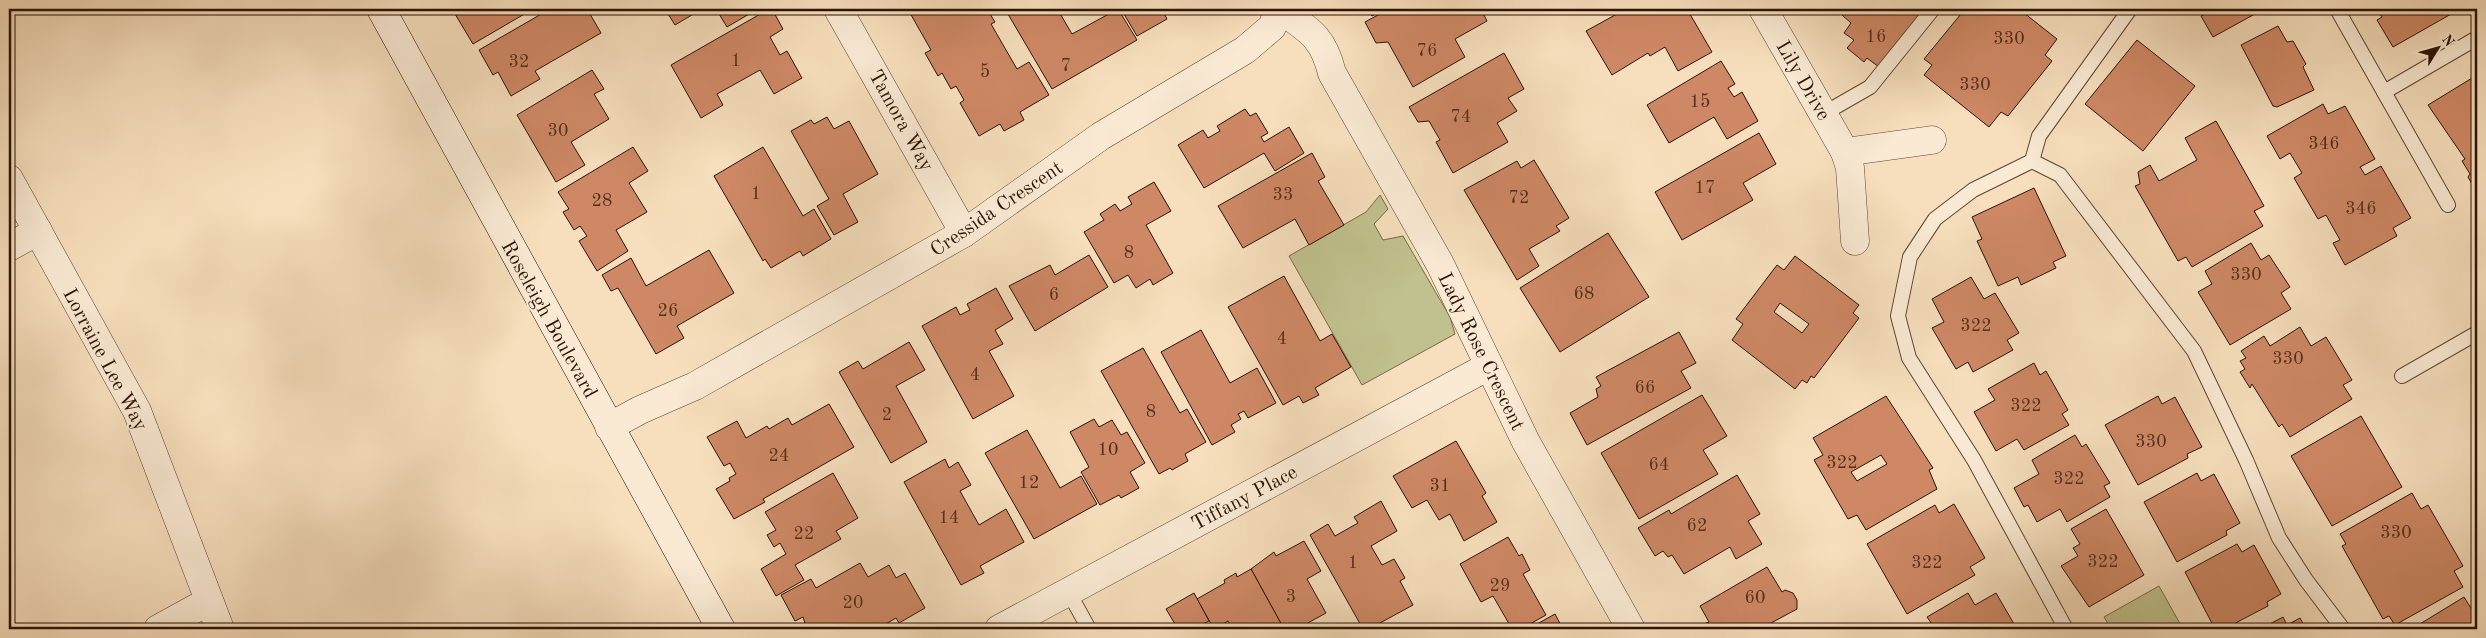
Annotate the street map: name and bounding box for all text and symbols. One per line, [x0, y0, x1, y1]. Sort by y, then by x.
north arrow [2414, 22, 2464, 72]
house number: 16 [1866, 28, 1886, 46]
house number: 330 [1993, 30, 2025, 48]
text: N [2439, 32, 2457, 50]
street label: Lily Drive [1771, 38, 1833, 124]
house number: 76 [1417, 42, 1437, 60]
house number: 1 [731, 52, 741, 70]
house number: 32 [509, 53, 529, 71]
house number: 7 [1061, 57, 1071, 75]
house number: 5 [980, 63, 990, 81]
street label: Tamora Way [864, 67, 936, 175]
house number: 330 [1959, 76, 1991, 94]
house number: 15 [1690, 93, 1710, 111]
house number: 74 [1451, 108, 1471, 126]
house number: 30 [548, 122, 568, 140]
house number: 346 [2308, 135, 2340, 153]
street label: Cressida Crescent [927, 158, 1067, 261]
house number: 17 [1695, 179, 1715, 197]
house number: 1 [751, 185, 761, 203]
house number: 33 [1273, 186, 1293, 204]
house number: 72 [1509, 189, 1529, 207]
house number: 28 [592, 192, 612, 210]
house number: 346 [2345, 200, 2377, 218]
street label: Roseleigh Boulevard [497, 238, 600, 402]
house number: 8 [1124, 244, 1134, 262]
house number: 330 [2230, 266, 2262, 284]
street label: Lady Rose Crescent [1433, 270, 1527, 434]
house number: 68 [1574, 285, 1594, 303]
street label: Lorraine Lee Way [58, 286, 150, 435]
house number: 6 [1049, 286, 1059, 304]
house number: 26 [658, 302, 678, 320]
house number: 322 [1960, 317, 1992, 335]
house number: 4 [1277, 330, 1287, 348]
house number: 330 [2272, 350, 2304, 368]
house number: 4 [970, 366, 980, 384]
house number: 66 [1635, 379, 1655, 397]
house number: 322 [2010, 397, 2042, 415]
house number: 8 [1146, 403, 1156, 421]
house number: 2 [882, 406, 892, 424]
house number: 330 [2135, 433, 2167, 451]
house number: 10 [1098, 441, 1118, 459]
house number: 24 [769, 447, 789, 465]
house number: 322 [1826, 454, 1858, 472]
house number: 64 [1649, 456, 1669, 474]
street label: Tiffany Place [1189, 463, 1301, 535]
house number: 322 [2053, 470, 2085, 488]
house number: 12 [1019, 474, 1039, 492]
house number: 31 [1430, 477, 1450, 495]
house number: 14 [939, 509, 959, 527]
house number: 62 [1687, 517, 1707, 535]
house number: 330 [2380, 524, 2412, 542]
house number: 22 [794, 525, 814, 543]
house number: 322 [2087, 553, 2119, 571]
house number: 1 [1348, 554, 1358, 572]
house number: 322 [1911, 554, 1943, 572]
house number: 29 [1490, 577, 1510, 595]
house number: 3 [1286, 588, 1296, 606]
house number: 60 [1745, 589, 1765, 607]
house number: 20 [843, 594, 863, 612]

